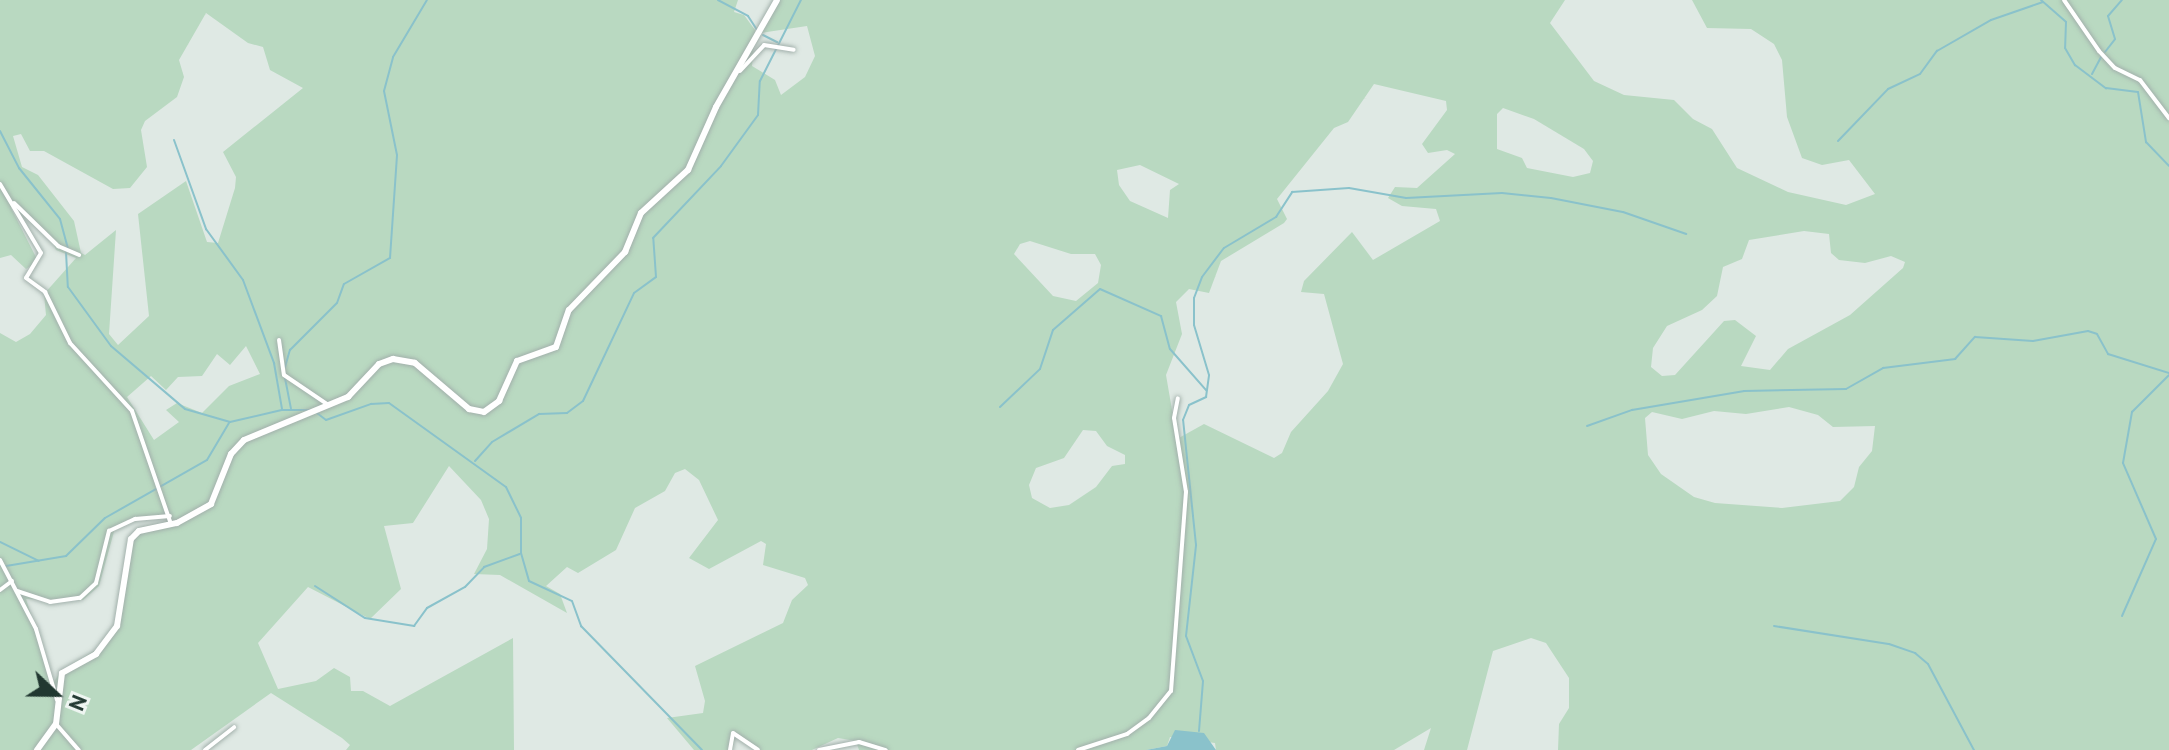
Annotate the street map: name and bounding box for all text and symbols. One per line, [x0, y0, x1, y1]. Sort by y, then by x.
north arrow [16, 654, 96, 734]
text: N [63, 691, 94, 715]

